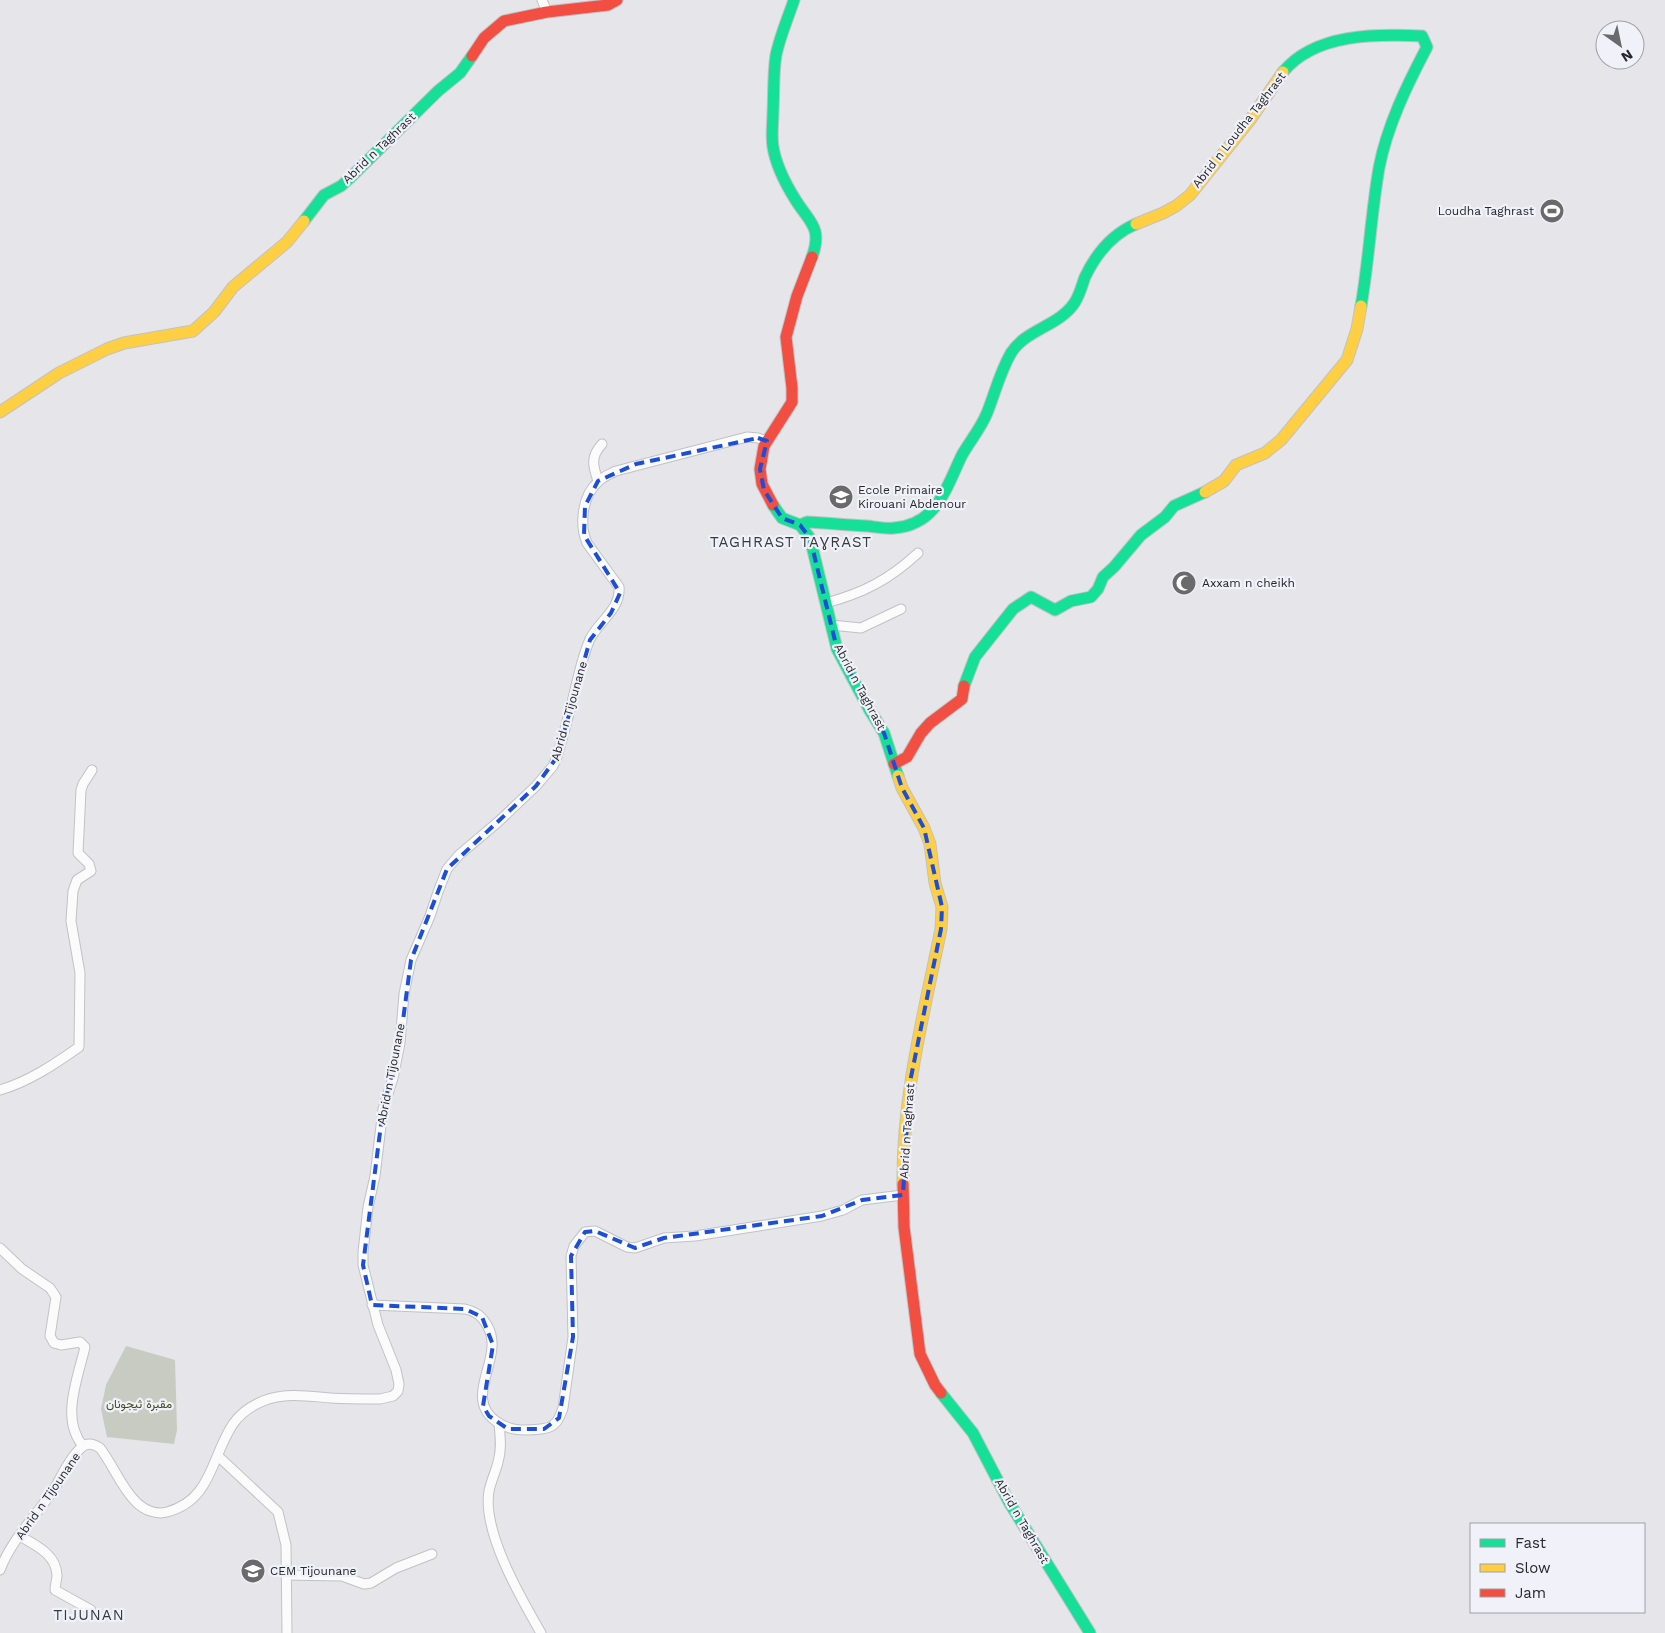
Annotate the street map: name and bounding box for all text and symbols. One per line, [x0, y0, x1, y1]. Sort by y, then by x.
north arrow [1595, 20, 1645, 70]
text: N [1618, 46, 1636, 65]
street label: Abrid n Loudha Taghrast [1189, 69, 1289, 191]
street label: Abrid n Taghrast [340, 110, 418, 186]
sports icon: Loudha Taghrast [1539, 198, 1565, 224]
place label: Loudha Taghrast [1438, 204, 1534, 218]
place label: Ecole Primaire Kirouani Abdenour [858, 483, 966, 511]
school or university icon: Ecole Primaire Kirouani Abdenour [828, 484, 854, 510]
district label: TAGHRAST TAƔṚAST [710, 533, 872, 551]
mosque icon: Axxam n cheikh [1171, 570, 1197, 596]
place label: Axxam n cheikh [1202, 576, 1295, 590]
street label: Abrid n Taghrast [831, 641, 889, 733]
street label: Abrid n Tijounane [548, 660, 590, 762]
street label: Abrid n Tijounane [374, 1022, 408, 1126]
street label: Abrid n Taghrast [897, 1083, 917, 1179]
park label: مقبرة ثيجونان [106, 1397, 172, 1412]
street label: Abrid n Tijounane [13, 1450, 83, 1542]
street label: Abrid n Taghrast [992, 1476, 1052, 1566]
legend [1470, 1523, 1645, 1613]
text: Fast [1515, 1534, 1547, 1552]
school or university icon: CEM Tijounane [240, 1558, 266, 1584]
text: Slow [1515, 1559, 1551, 1577]
place label: CEM Tijounane [270, 1564, 357, 1578]
text: Jam [1515, 1584, 1546, 1602]
district label: TIJUNAN [53, 1606, 125, 1624]

